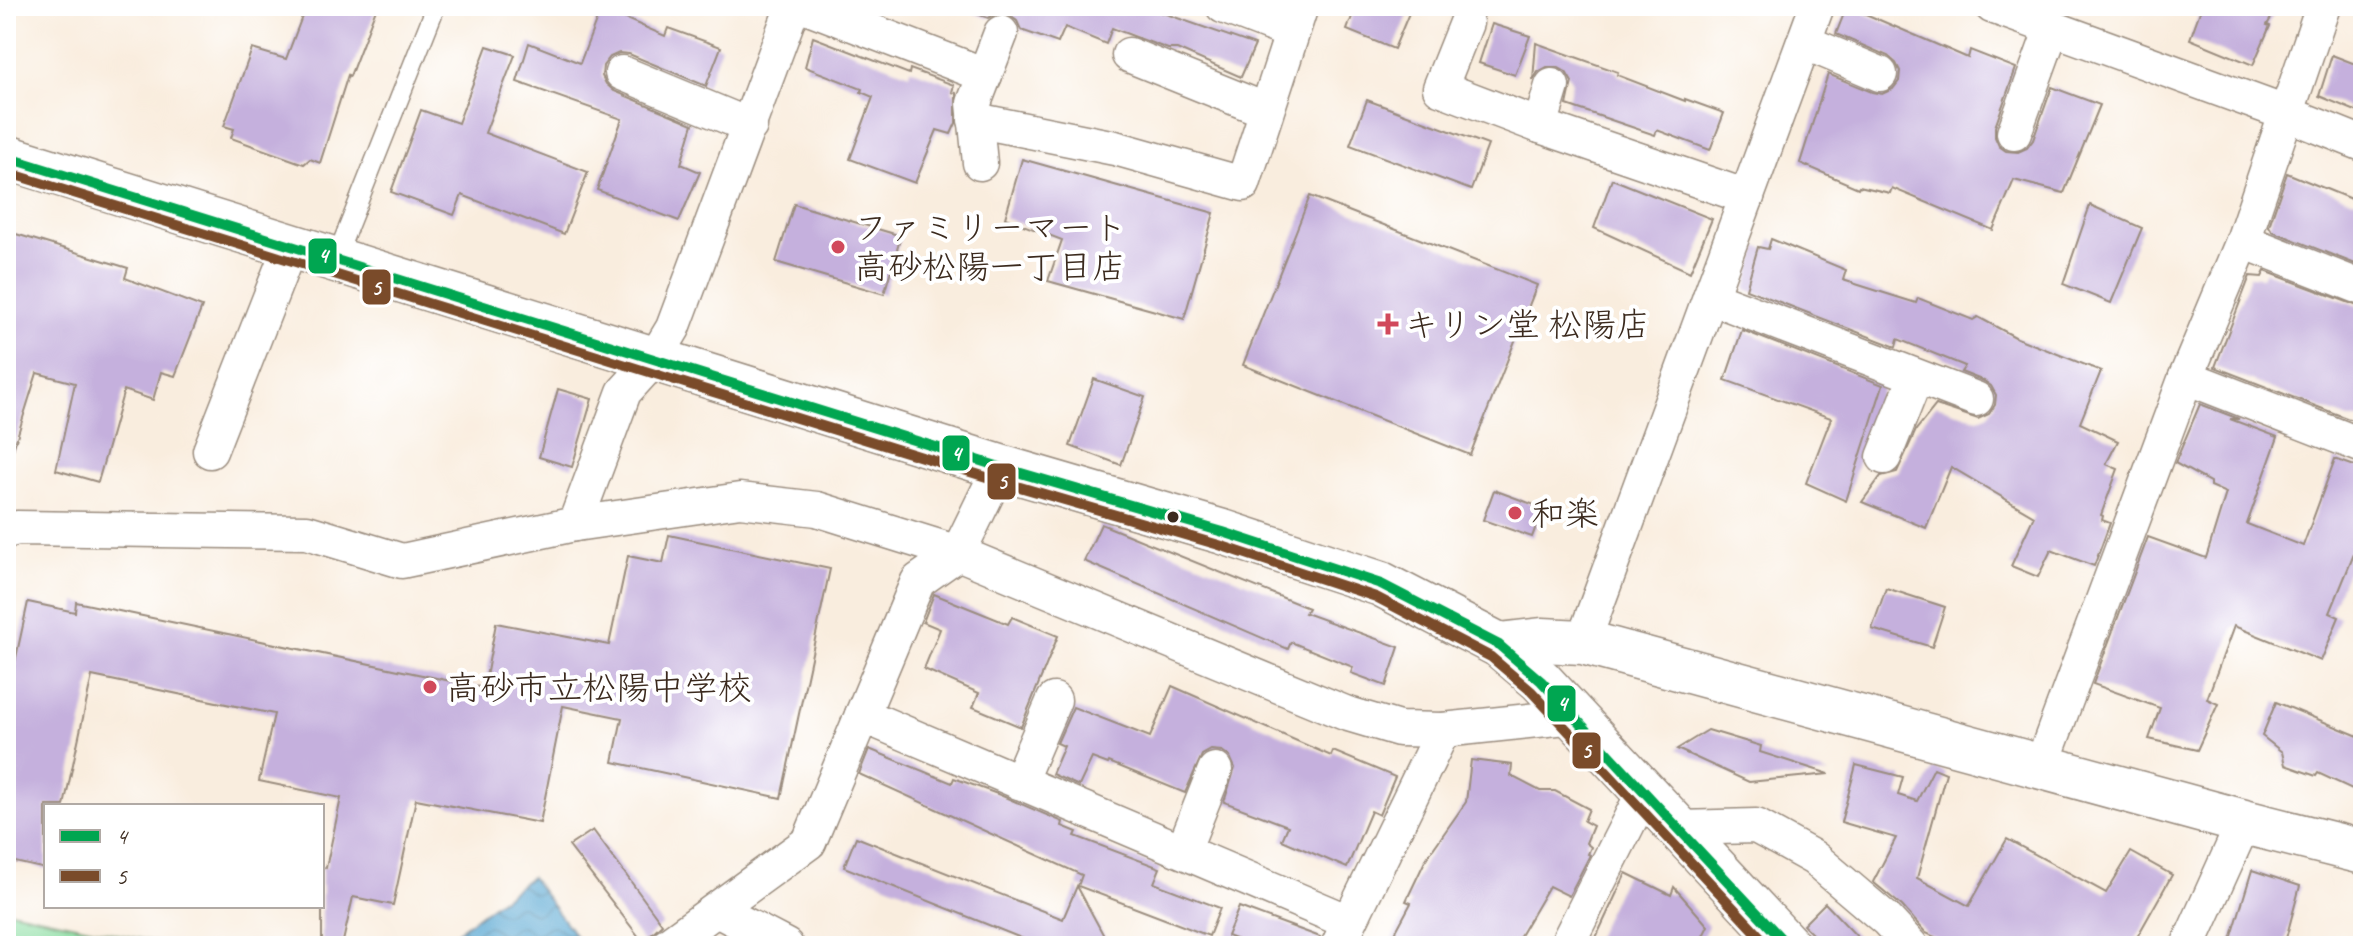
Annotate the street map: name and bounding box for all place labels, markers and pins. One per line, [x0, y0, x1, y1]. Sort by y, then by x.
place label: ファミリーマート 高砂松陽一丁目店 [854, 206, 1127, 288]
marker: ファミリーマート 高砂松陽一丁目店 [829, 238, 847, 256]
place label: キリン堂 松陽店 [1404, 303, 1650, 346]
marker: キリン堂 松陽店 [1379, 315, 1397, 333]
place label: 和楽 [1531, 492, 1599, 535]
marker: 和楽 [1506, 504, 1524, 522]
unlabelled marker [1165, 509, 1181, 525]
place label: 高砂市立松陽中学校 [446, 666, 752, 709]
marker: 高砂市立松陽中学校 [421, 678, 439, 696]

